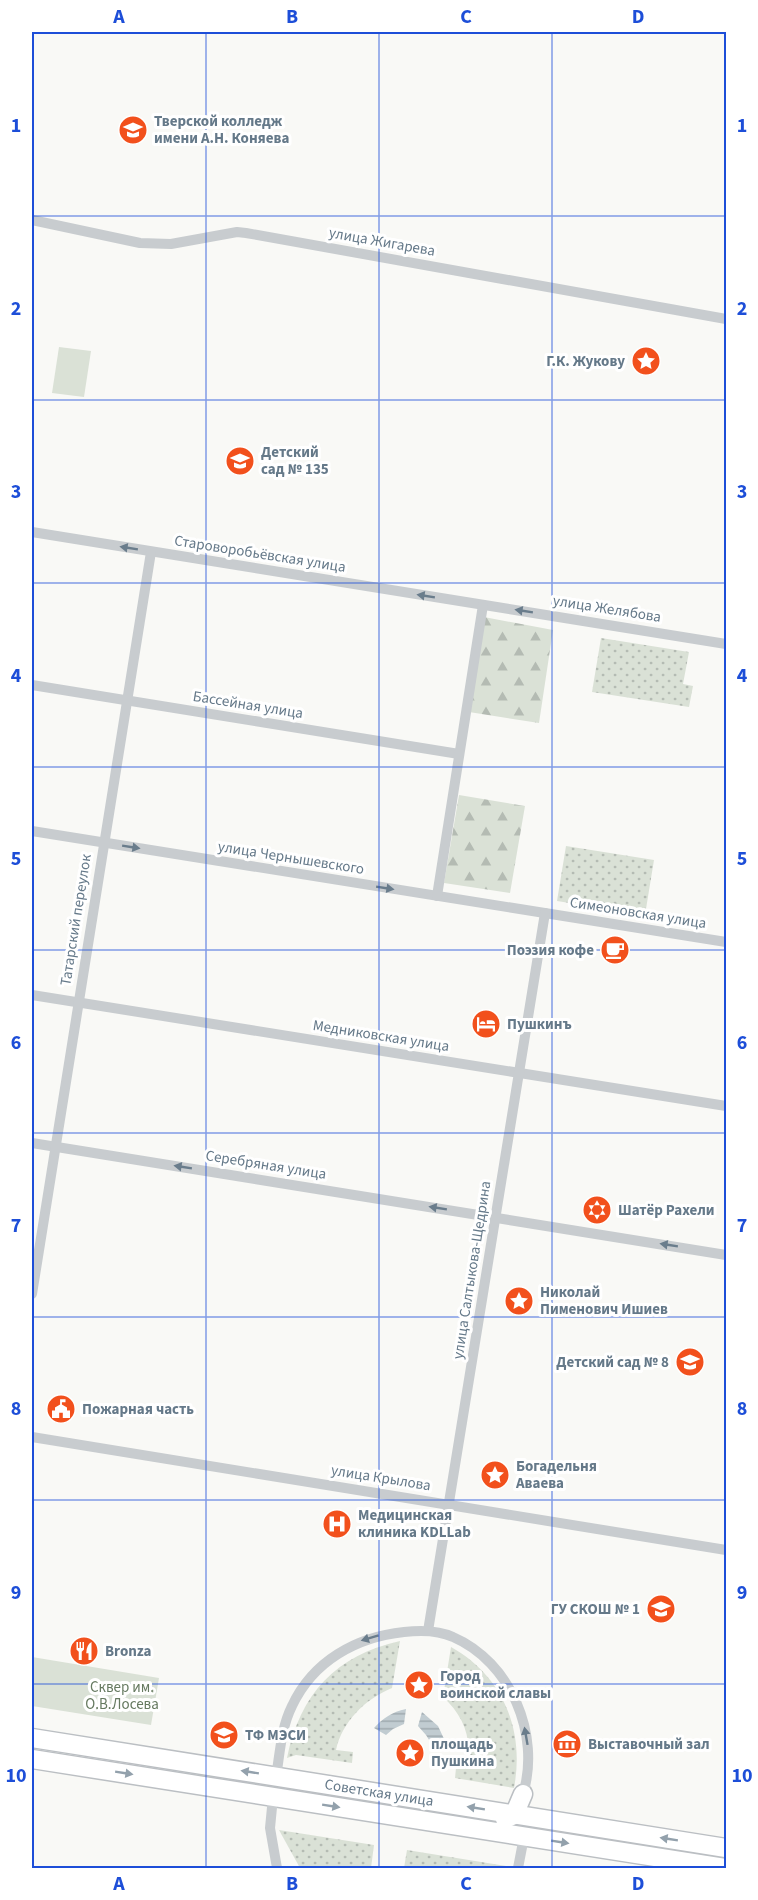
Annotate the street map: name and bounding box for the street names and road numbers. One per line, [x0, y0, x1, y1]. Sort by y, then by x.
street label: улица Жигарева [327, 222, 437, 262]
street label: Староворобьёвская улица [173, 530, 347, 578]
street label: улица Желябова [551, 590, 663, 628]
street label: Бассейная улица [191, 686, 305, 724]
street label: улица Чернышевского [216, 836, 366, 880]
street label: Татарский переулок [55, 852, 97, 987]
street label: Симеоновская улица [568, 892, 708, 934]
street label: Медниковская улица [311, 1015, 451, 1057]
street label: Серебряная улица [204, 1145, 328, 1185]
street label: улица Салтыкова-Щедрина [448, 1179, 496, 1361]
street label: улица Крылова [330, 1460, 432, 1496]
street label: Советская улица [323, 1774, 435, 1812]

